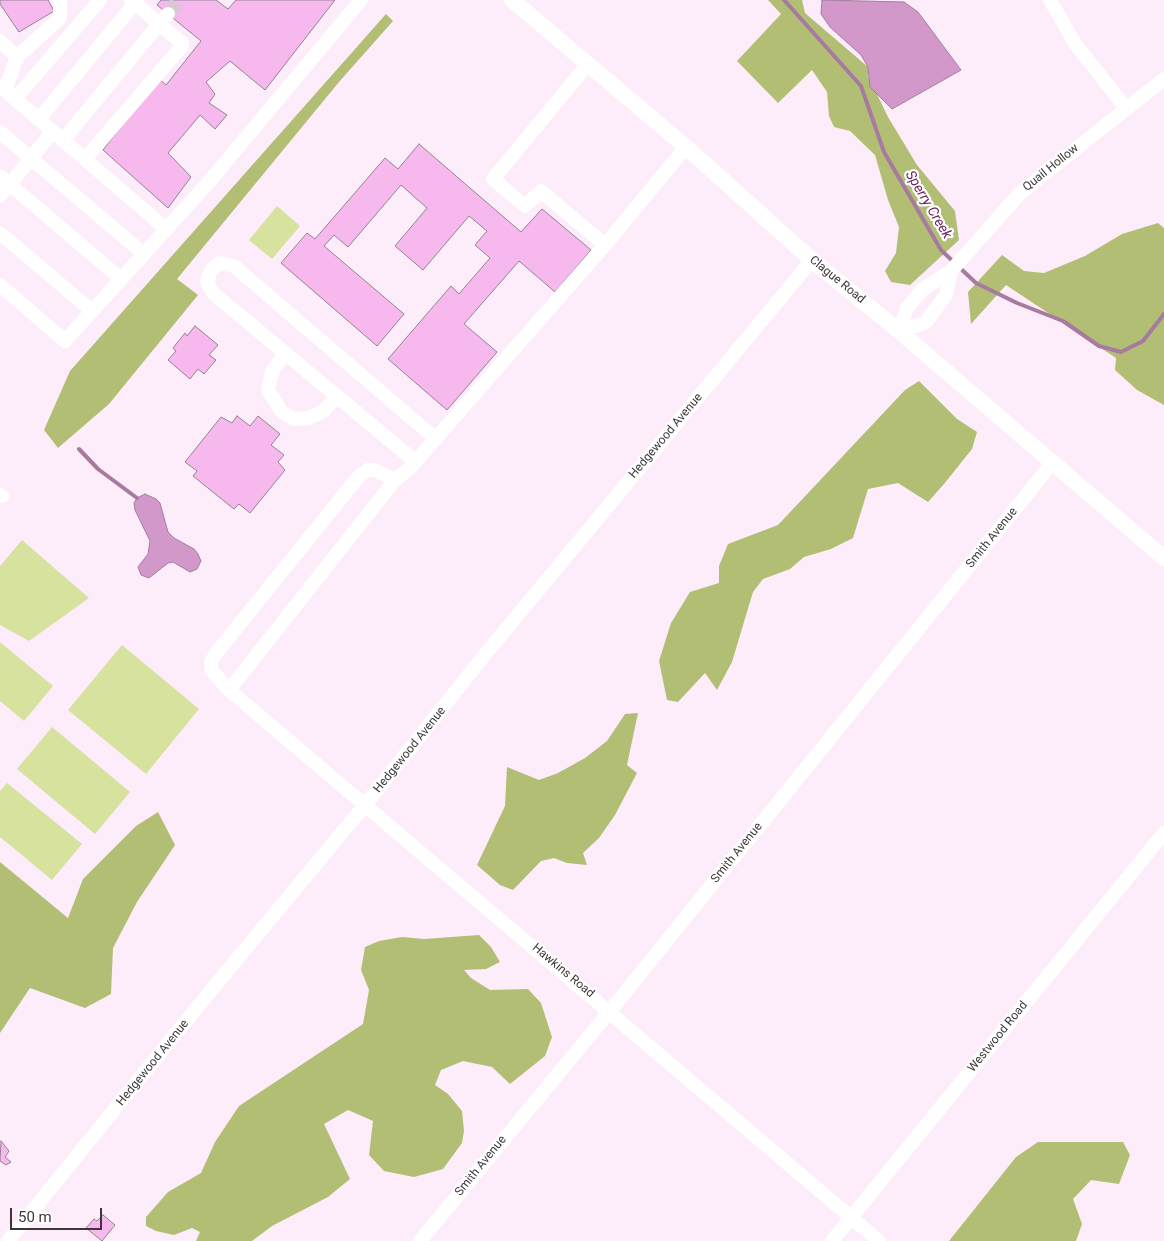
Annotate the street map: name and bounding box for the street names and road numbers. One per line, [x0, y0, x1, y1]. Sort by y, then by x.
street label: Quail Hollow [1020, 141, 1082, 195]
street label: Clague Road [806, 253, 868, 307]
street label: Hedgewood Avenue [626, 391, 706, 481]
street label: Smith Avenue [963, 505, 1021, 571]
street label: Hedgewood Avenue [371, 704, 449, 796]
street label: Smith Avenue [708, 820, 766, 886]
street label: Hawkins Road [529, 941, 597, 1001]
street label: Westwood Road [965, 999, 1031, 1075]
street label: Hedgewood Avenue [114, 1017, 192, 1109]
street label: Smith Avenue [452, 1133, 510, 1199]

